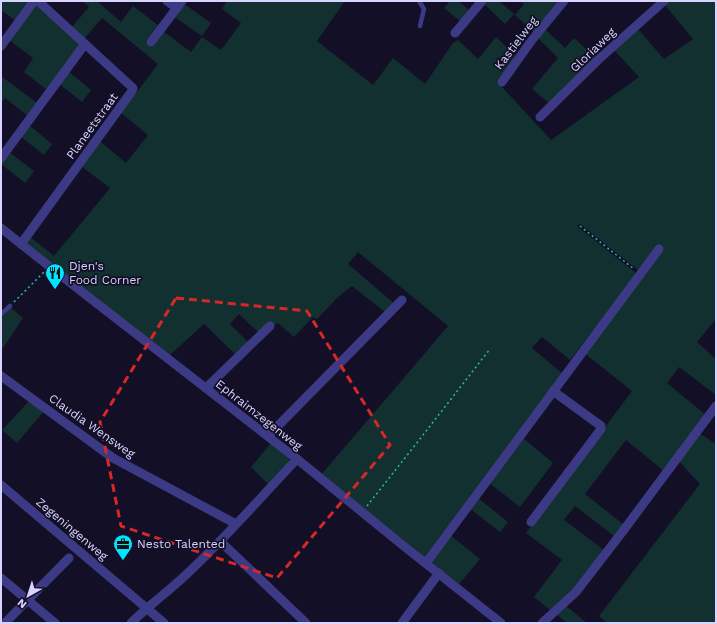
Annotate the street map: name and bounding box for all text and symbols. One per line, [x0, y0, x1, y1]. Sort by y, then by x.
street label: Kastielweg [492, 13, 541, 72]
street label: Gloriaweg [567, 25, 619, 75]
street label: Planeetstraat [63, 90, 121, 162]
place label: Djen's Food Corner [69, 259, 141, 287]
restaurant icon: Djen's Food Corner [44, 262, 66, 290]
street label: Ephraimzegenweg [213, 377, 305, 453]
street label: Claudia Wensweg [46, 391, 138, 461]
street label: Zegeningenweg [33, 495, 111, 563]
office icon: Nesto Talented [112, 533, 134, 561]
place label: Nesto Talented [137, 537, 225, 551]
north arrow [8, 576, 48, 616]
text: N [15, 596, 29, 611]

